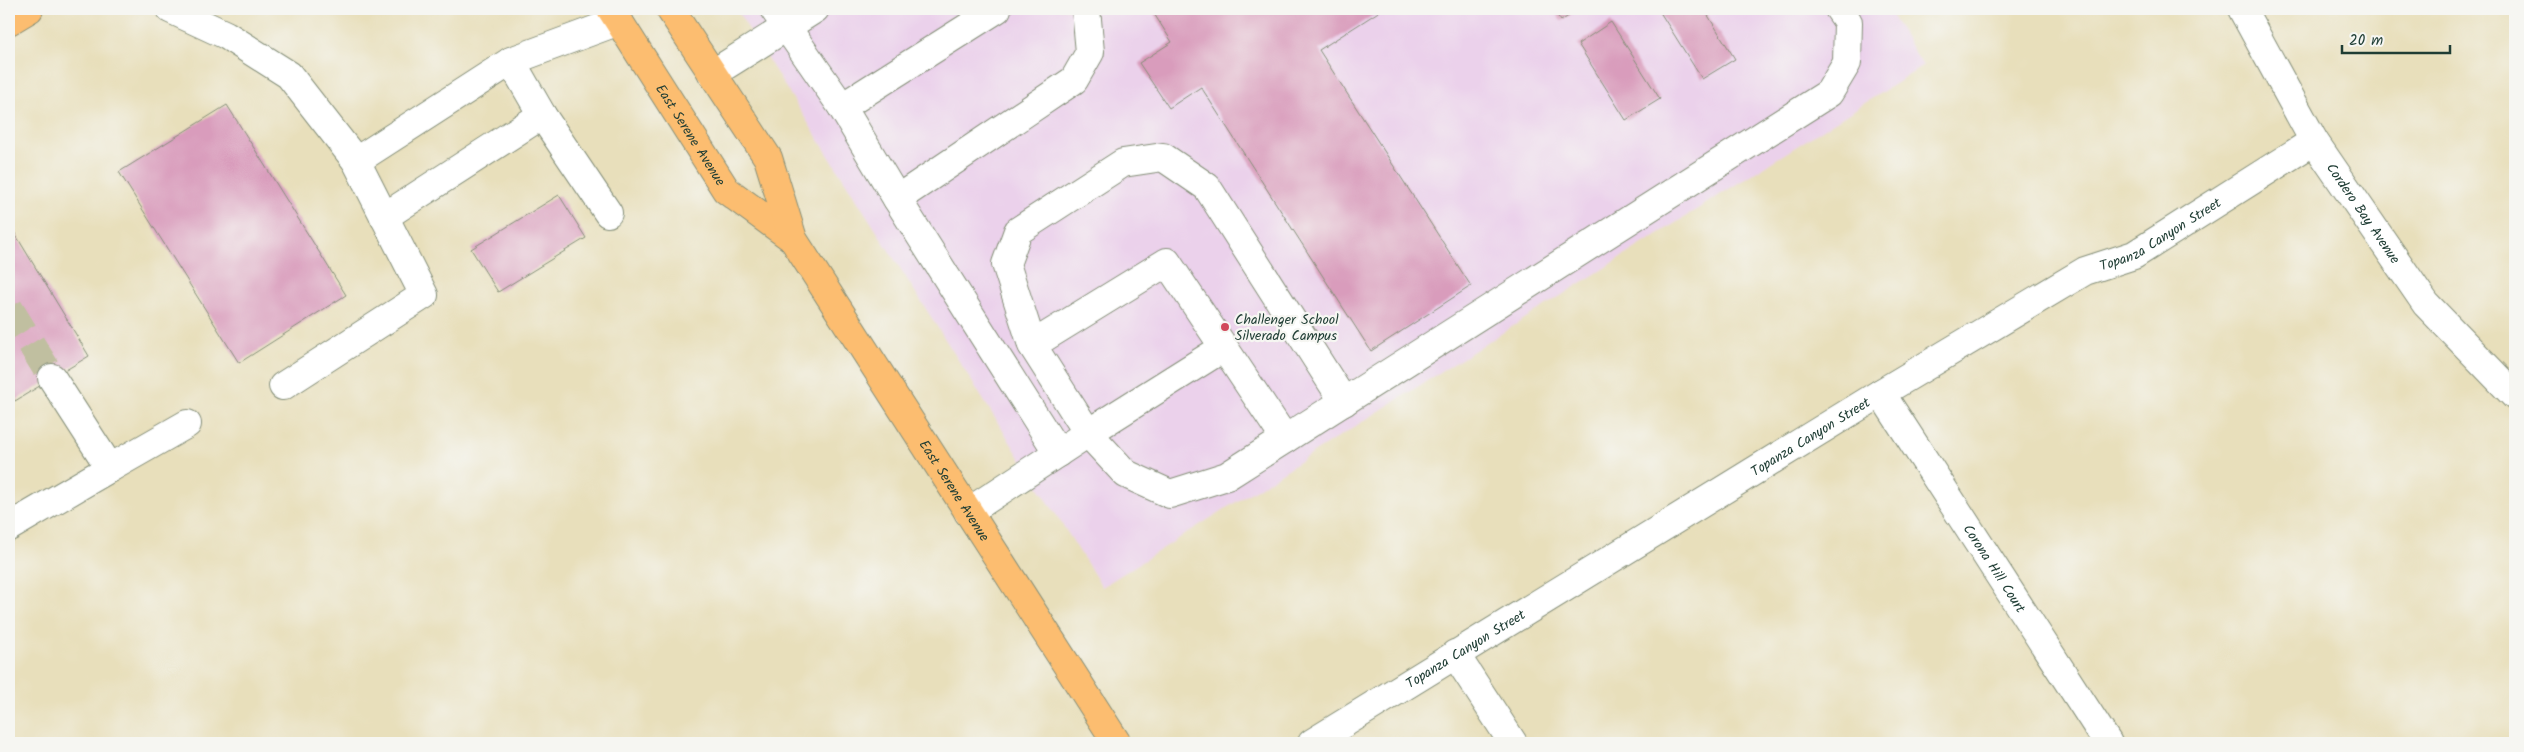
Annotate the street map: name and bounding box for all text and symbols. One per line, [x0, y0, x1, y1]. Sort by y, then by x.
scale bar [2342, 22, 2449, 54]
text: 20 m [2349, 29, 2383, 53]
street label: East Serene Avenue [649, 80, 731, 191]
street label: Cordero Bay Avenue [2320, 159, 2406, 269]
street label: Topanza Canyon Street [2097, 192, 2226, 278]
place label: Challenger School Silverado Campus [1235, 309, 1339, 347]
marker: Challenger School Silverado Campus [1219, 321, 1231, 333]
street label: Topanza Canyon Street [1747, 392, 1875, 483]
street label: East Serene Avenue [913, 436, 995, 547]
street label: Corona Hill Court [1957, 520, 2031, 618]
street label: Topanza Canyon Street [1402, 604, 1530, 695]

